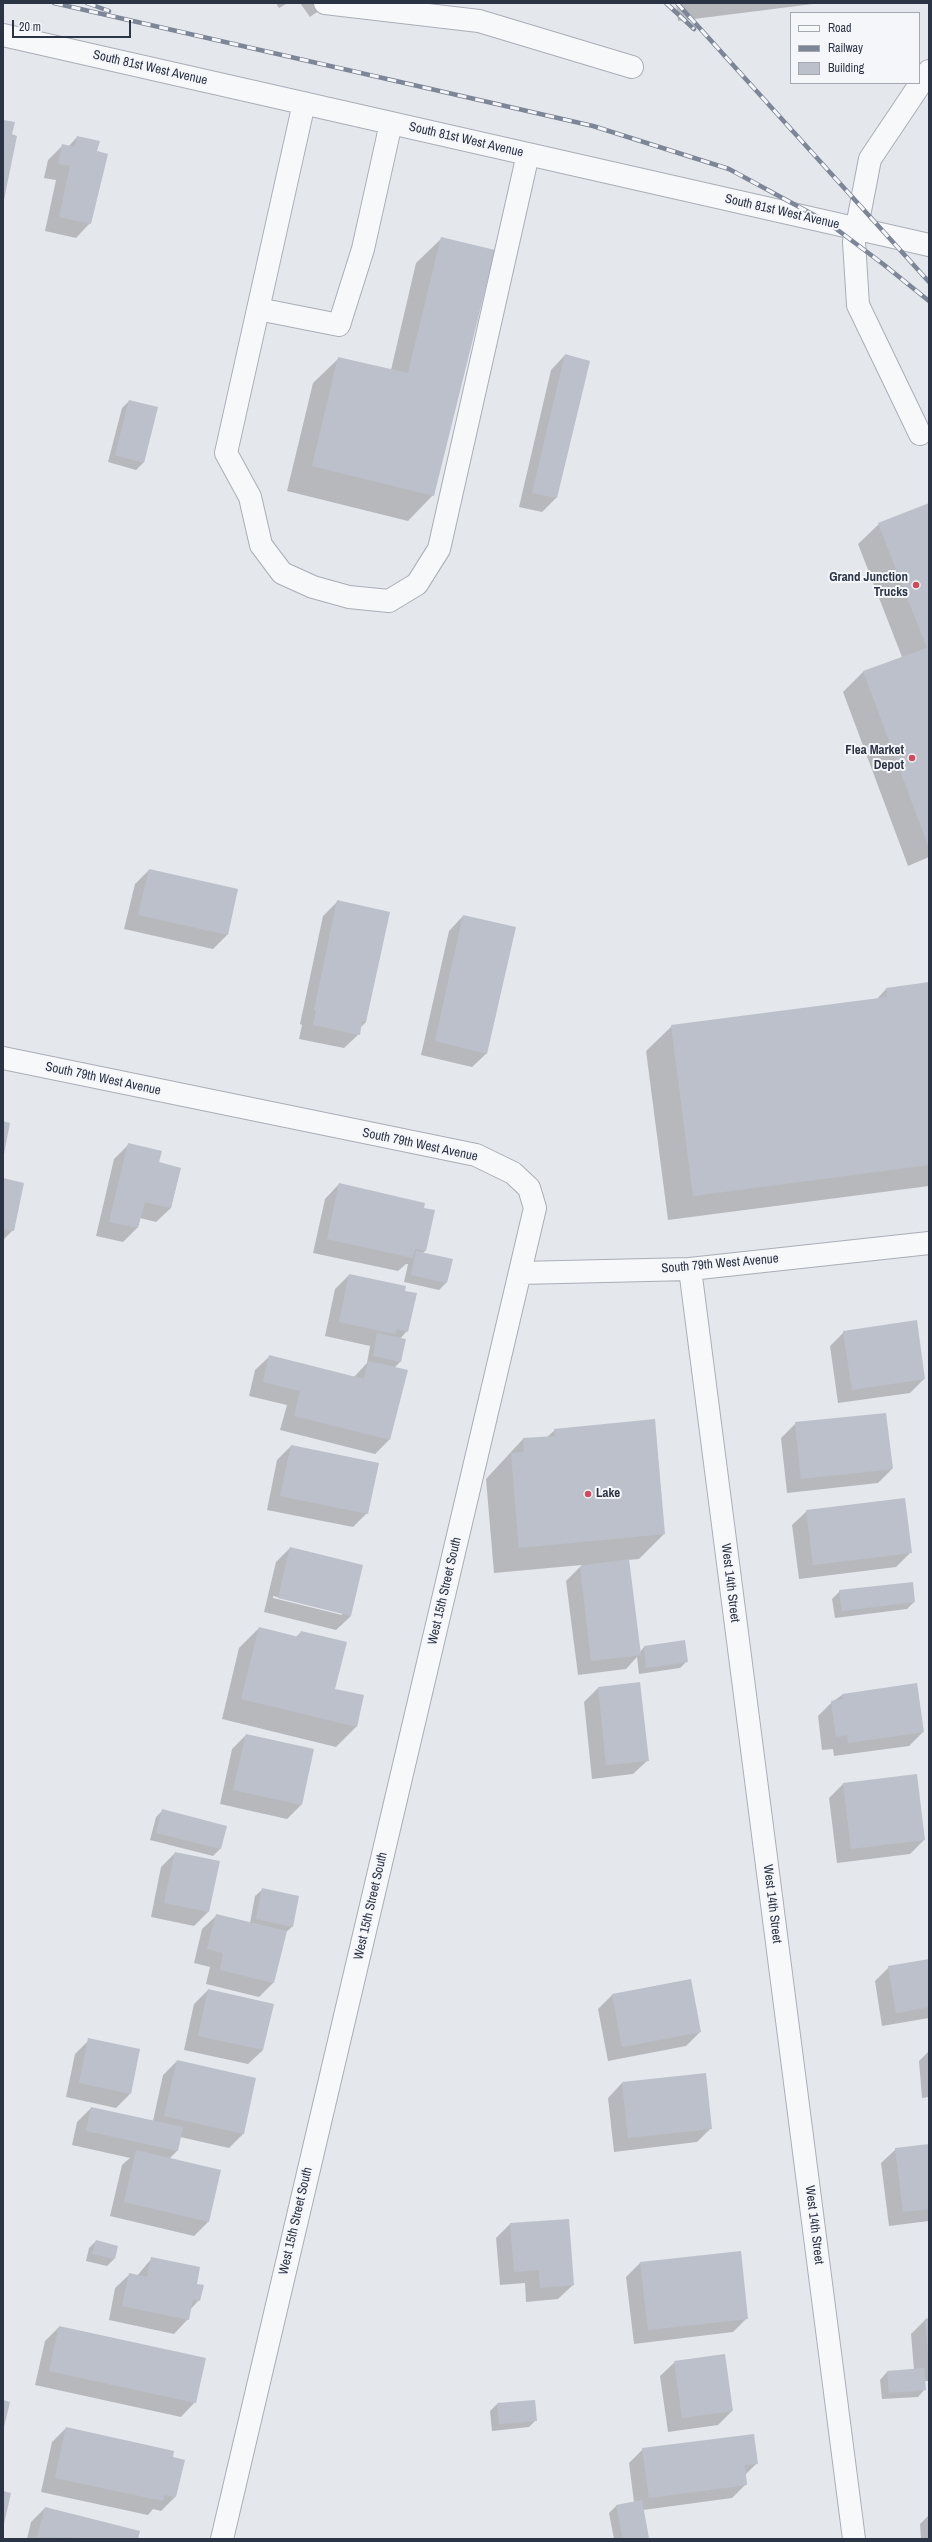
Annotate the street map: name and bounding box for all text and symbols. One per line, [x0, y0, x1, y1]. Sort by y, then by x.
scale bar [14, 12, 133, 38]
legend [790, 12, 920, 84]
text: 20 m [19, 19, 41, 35]
text: Road [828, 20, 852, 36]
text: Railway [828, 40, 863, 56]
street label: South 81st West Avenue [91, 47, 209, 89]
text: Building [828, 60, 864, 76]
street label: South 81st West Avenue [407, 119, 525, 161]
street label: South 81st West Avenue [723, 191, 841, 233]
place label: Grand Junction Trucks [829, 570, 908, 601]
marker: Grand Junction Trucks [911, 580, 921, 590]
place label: Flea Market Depot [845, 743, 904, 774]
marker: Flea Market Depot [907, 753, 917, 763]
street label: South 79th West Avenue [44, 1059, 162, 1099]
street label: South 79th West Avenue [361, 1125, 479, 1165]
street label: South 79th West Avenue [661, 1251, 779, 1277]
place label: Lake [596, 1486, 620, 1502]
marker: Lake [583, 1489, 593, 1499]
street label: West 15th Street South [425, 1536, 465, 1646]
street label: West 14th Street [717, 1543, 743, 1623]
street label: West 15th Street South [351, 1851, 391, 1961]
street label: West 14th Street [759, 1864, 785, 1944]
street label: West 15th Street South [276, 2166, 316, 2276]
street label: West 14th Street [801, 2185, 827, 2265]

